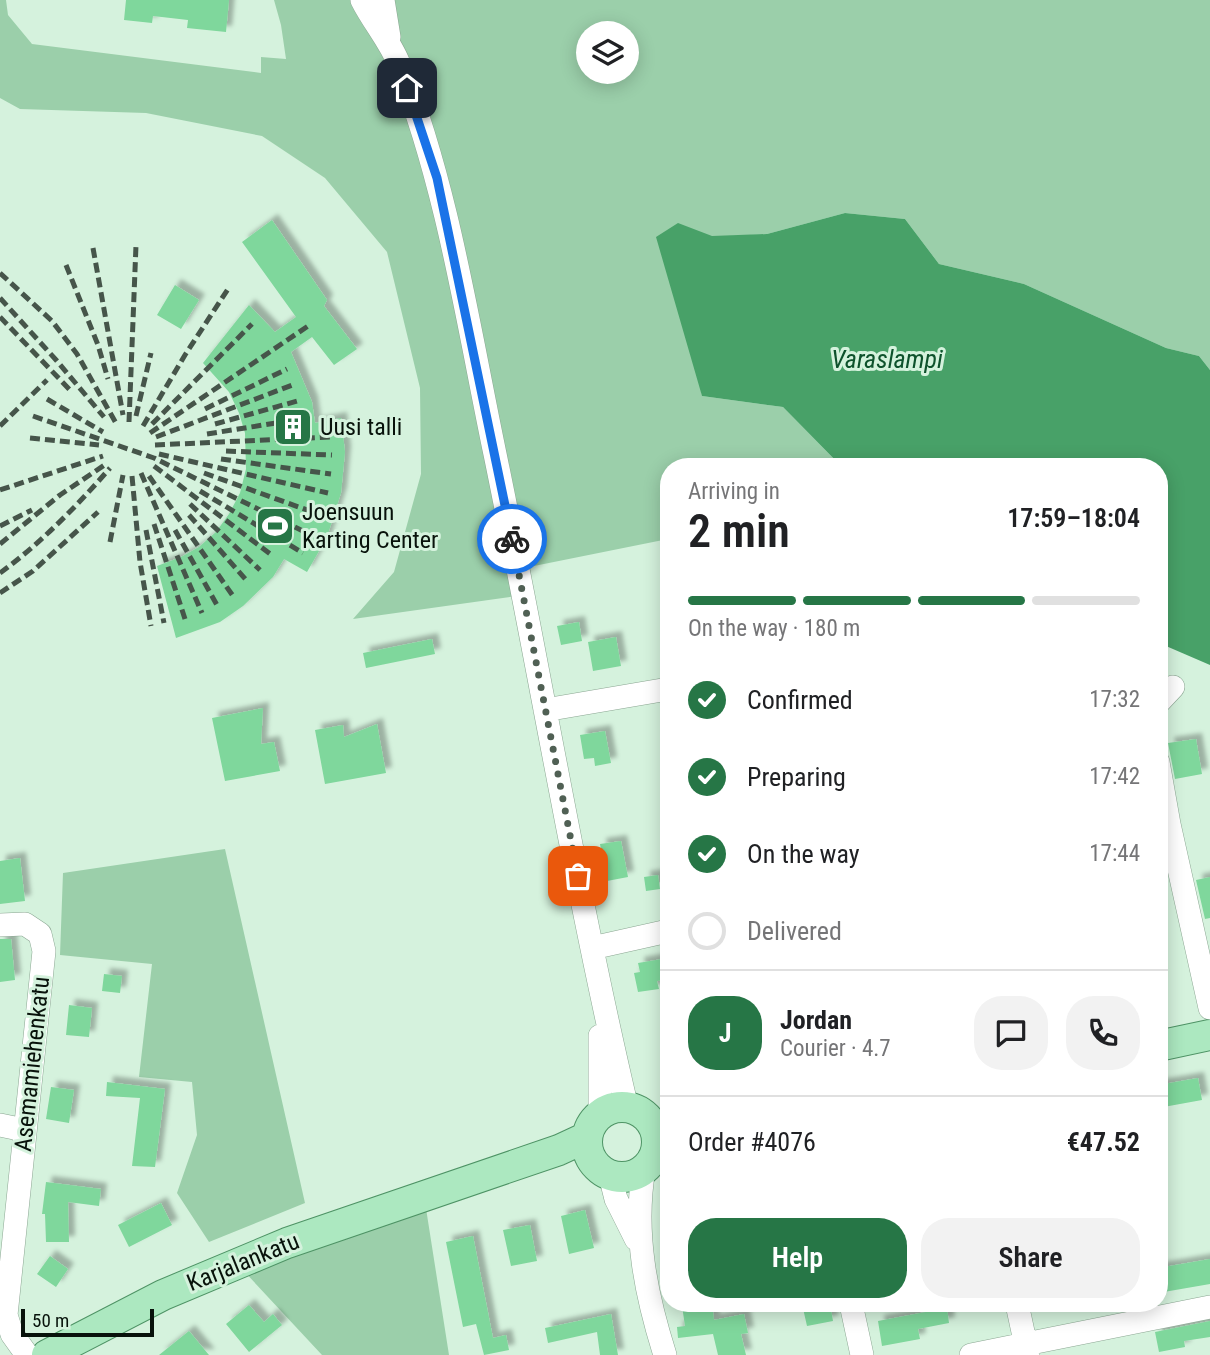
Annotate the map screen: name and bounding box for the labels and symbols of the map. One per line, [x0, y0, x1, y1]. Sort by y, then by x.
pin [377, 58, 437, 118]
water label: Varaslampi [831, 344, 943, 374]
building icon: Uusi talli [272, 406, 314, 448]
place label: Uusi talli [320, 413, 402, 441]
place label: Joensuun Karting Center [302, 498, 438, 554]
courier [477, 504, 547, 574]
sports icon: Joensuun Karting Center [254, 505, 296, 547]
pin [548, 846, 608, 906]
street label: Asemamiehenkatu [9, 975, 55, 1153]
street label: Karjalankatu [183, 1227, 303, 1297]
scale bar [21, 1306, 154, 1338]

